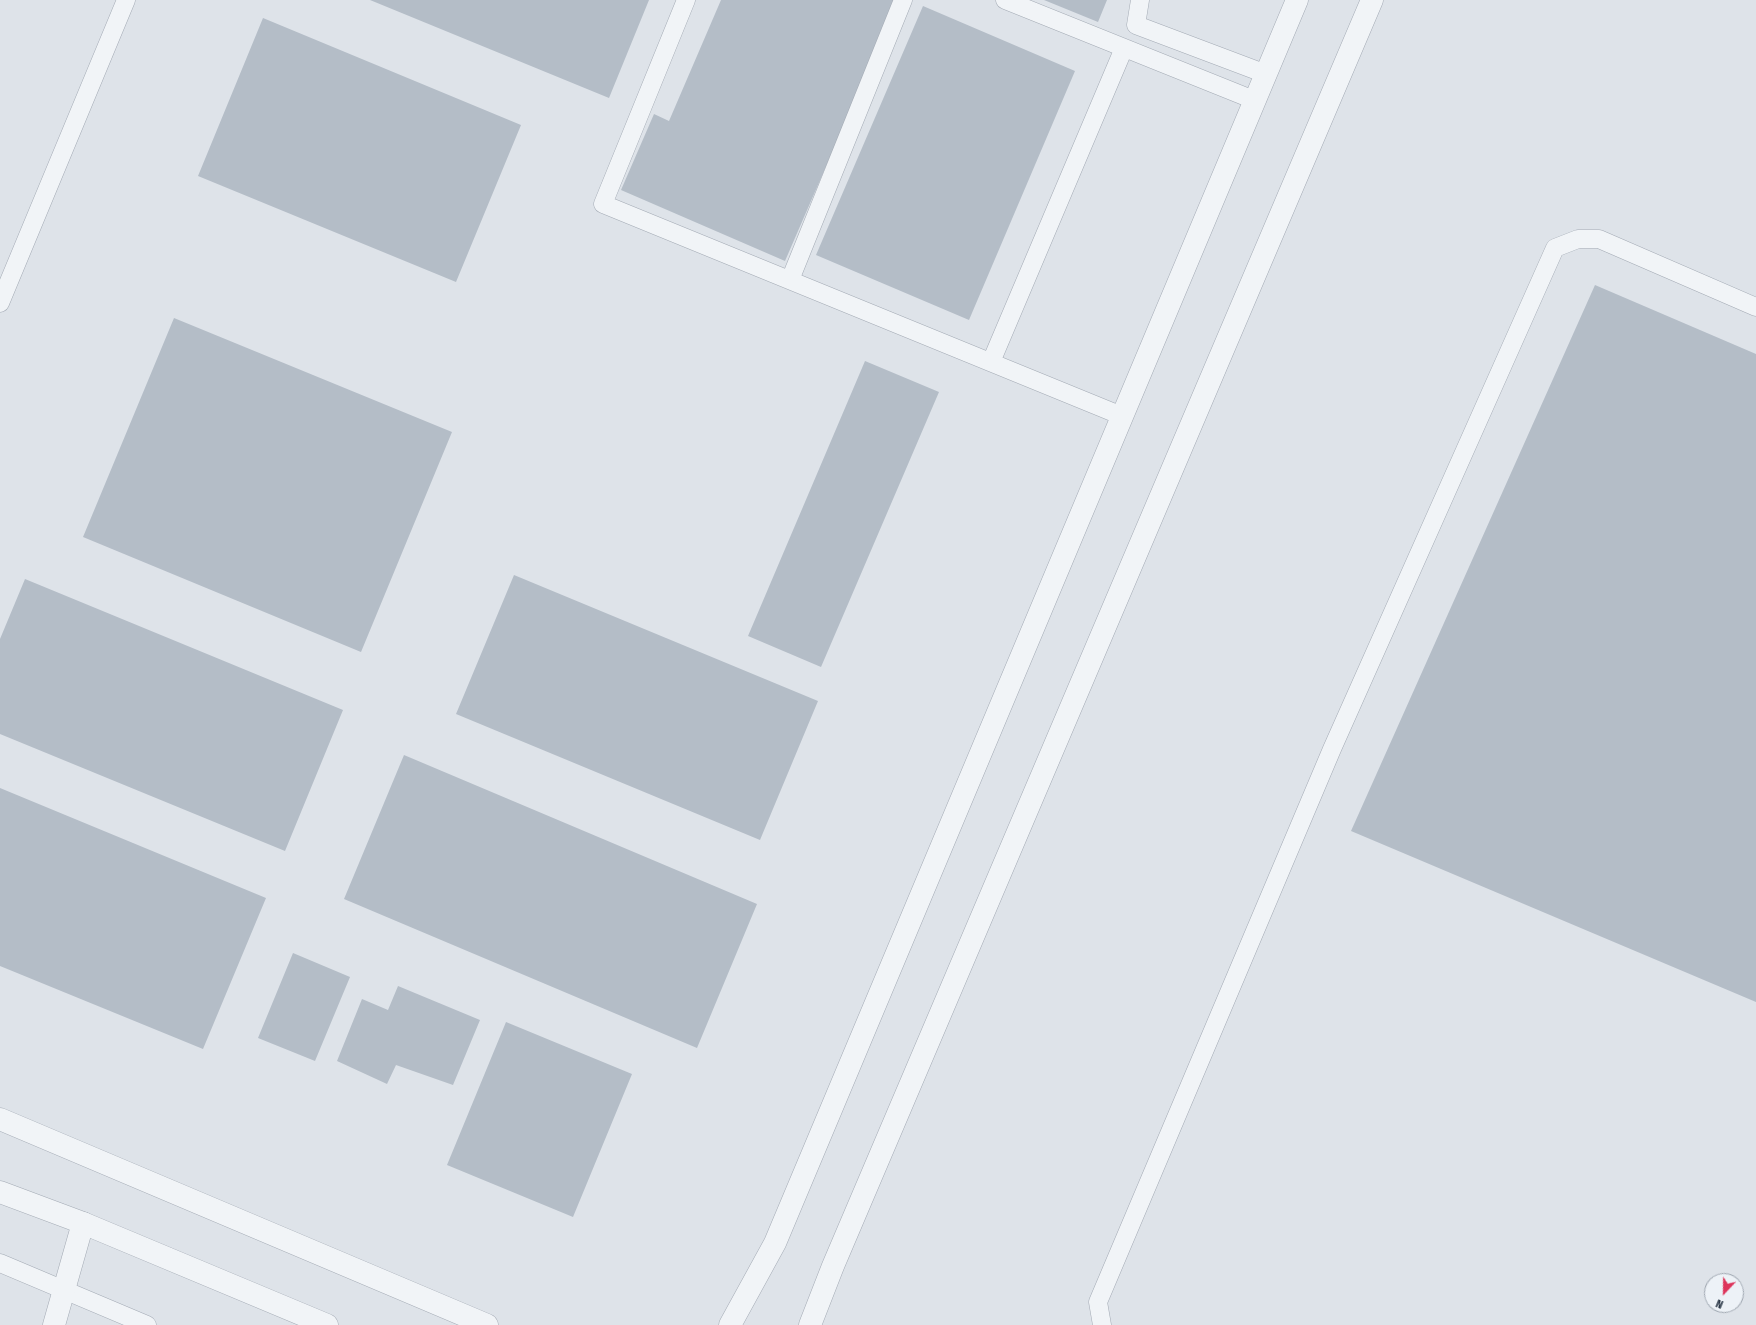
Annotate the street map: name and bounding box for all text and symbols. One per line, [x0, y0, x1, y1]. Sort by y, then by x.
north arrow [1704, 1273, 1744, 1313]
text: N [1714, 1296, 1725, 1311]

